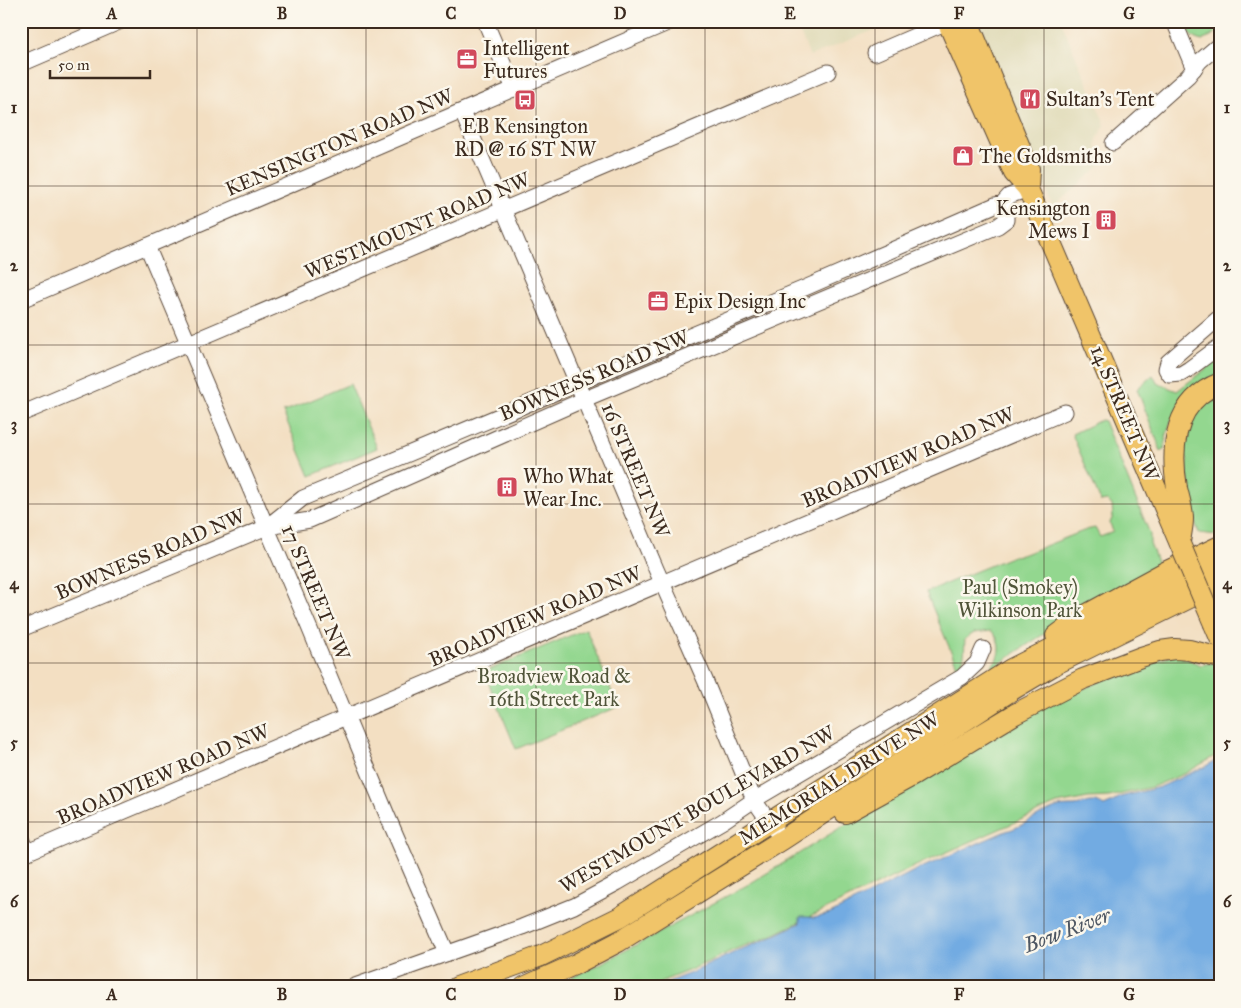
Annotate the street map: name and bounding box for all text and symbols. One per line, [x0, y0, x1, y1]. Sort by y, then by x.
text: A [106, 4, 118, 23]
text: B [277, 4, 287, 23]
text: C [446, 4, 457, 23]
text: D [614, 4, 627, 23]
text: E [784, 4, 796, 23]
text: F [954, 4, 965, 23]
text: G [1123, 4, 1135, 23]
place label: Intelligent Futures [483, 36, 570, 83]
office icon: Intelligent Futures [455, 47, 479, 71]
scale bar [50, 48, 150, 80]
text: 50 m [58, 56, 90, 74]
street label: KENSINGTON ROAD NW [222, 83, 457, 201]
restaurant icon: Sultan's Tent [1018, 87, 1042, 111]
place label: Sultan's Tent [1046, 87, 1155, 111]
bus stop icon: EB Kensington RD @ 16 ST NW [513, 88, 537, 112]
text: 1 [11, 98, 18, 117]
text: 1 [1224, 98, 1231, 117]
place label: EB Kensington RD @ 16 ST NW [454, 114, 597, 161]
shop icon: The Goldsmiths [951, 144, 975, 168]
place label: The Goldsmiths [979, 144, 1112, 168]
street label: WESTMOUNT ROAD NW [301, 166, 534, 283]
place label: Kensington Mews I [996, 196, 1090, 243]
building icon: Kensington Mews I [1094, 208, 1118, 232]
text: 2 [10, 256, 19, 275]
text: 2 [1223, 256, 1232, 275]
office icon: Epix Design Inc [646, 289, 670, 313]
place label: Epix Design Inc [674, 289, 806, 314]
street label: BOWNESS ROAD NW [495, 324, 693, 426]
street label: 14 STREET NW [1086, 341, 1165, 485]
street label: 16 STREET NW [597, 399, 676, 542]
street label: BROADVIEW ROAD NW [798, 401, 1019, 513]
text: 3 [11, 415, 17, 435]
text: 3 [1224, 415, 1230, 435]
place label: Who What Wear Inc. [523, 464, 614, 511]
building icon: Who What Wear Inc. [495, 475, 519, 499]
street label: BOWNESS ROAD NW [51, 503, 249, 605]
street label: 17 STREET NW [277, 521, 356, 664]
street label: BROADVIEW ROAD NW [425, 560, 646, 672]
text: 4 [10, 574, 20, 594]
text: 4 [1223, 574, 1233, 594]
park label: Paul (Smokey) Wilkinson Park [958, 575, 1083, 622]
park label: Broadview Road & 16th Street Park [477, 664, 631, 711]
street label: MEMORIAL DRIVE NW [734, 706, 945, 850]
street label: BROADVIEW ROAD NW [53, 718, 274, 830]
street label: WESTMOUNT BOULEVARD NW [555, 720, 840, 898]
text: 5 [10, 733, 18, 752]
text: 5 [1223, 733, 1231, 752]
text: 6 [10, 892, 19, 911]
text: 6 [1223, 892, 1232, 911]
water label: Bow River [1019, 901, 1115, 959]
text: A [106, 985, 118, 1004]
text: B [277, 985, 287, 1004]
text: C [446, 985, 457, 1004]
text: D [614, 985, 627, 1004]
text: E [784, 985, 796, 1004]
text: F [954, 985, 965, 1004]
text: G [1123, 985, 1135, 1004]

